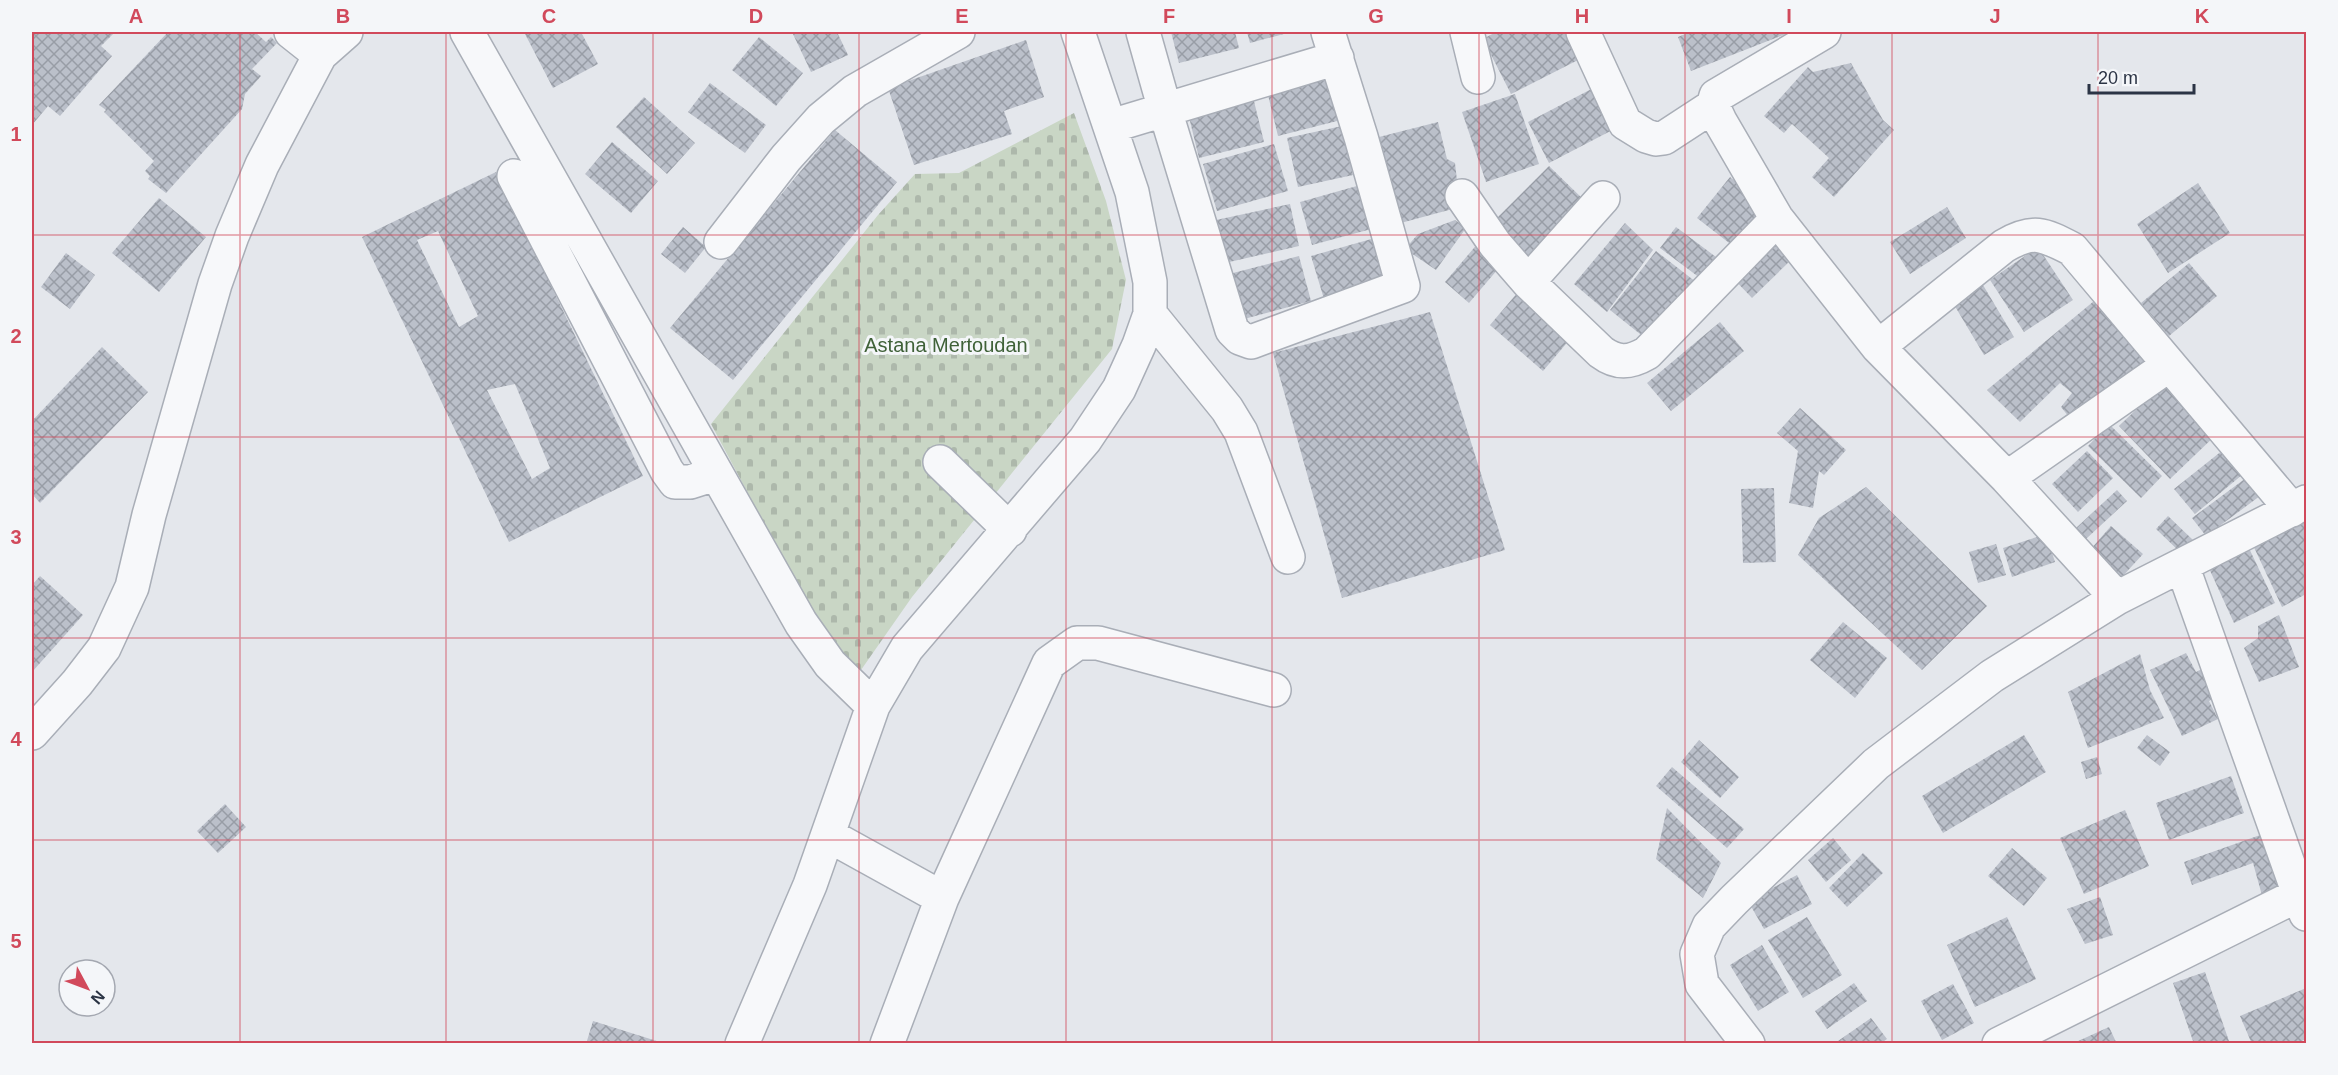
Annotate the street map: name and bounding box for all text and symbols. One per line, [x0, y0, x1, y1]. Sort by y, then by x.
text: A [129, 5, 143, 27]
text: B [336, 5, 350, 27]
text: C [542, 5, 556, 27]
text: D [749, 5, 763, 27]
text: E [955, 5, 969, 27]
text: F [1163, 5, 1175, 27]
text: G [1368, 5, 1384, 27]
text: H [1575, 5, 1589, 27]
text: I [1786, 5, 1792, 27]
text: J [1989, 5, 2001, 27]
text: K [2195, 5, 2210, 27]
scale bar [2089, 57, 2194, 95]
text: 20 m [2098, 68, 2138, 88]
text: 1 [10, 123, 22, 145]
text: 2 [10, 325, 22, 347]
park label: Astana Mertoudan [864, 334, 1028, 356]
text: 3 [10, 526, 22, 548]
text: 4 [10, 728, 22, 750]
text: 5 [10, 930, 22, 952]
north arrow [57, 958, 117, 1018]
text: N [88, 988, 108, 1007]

